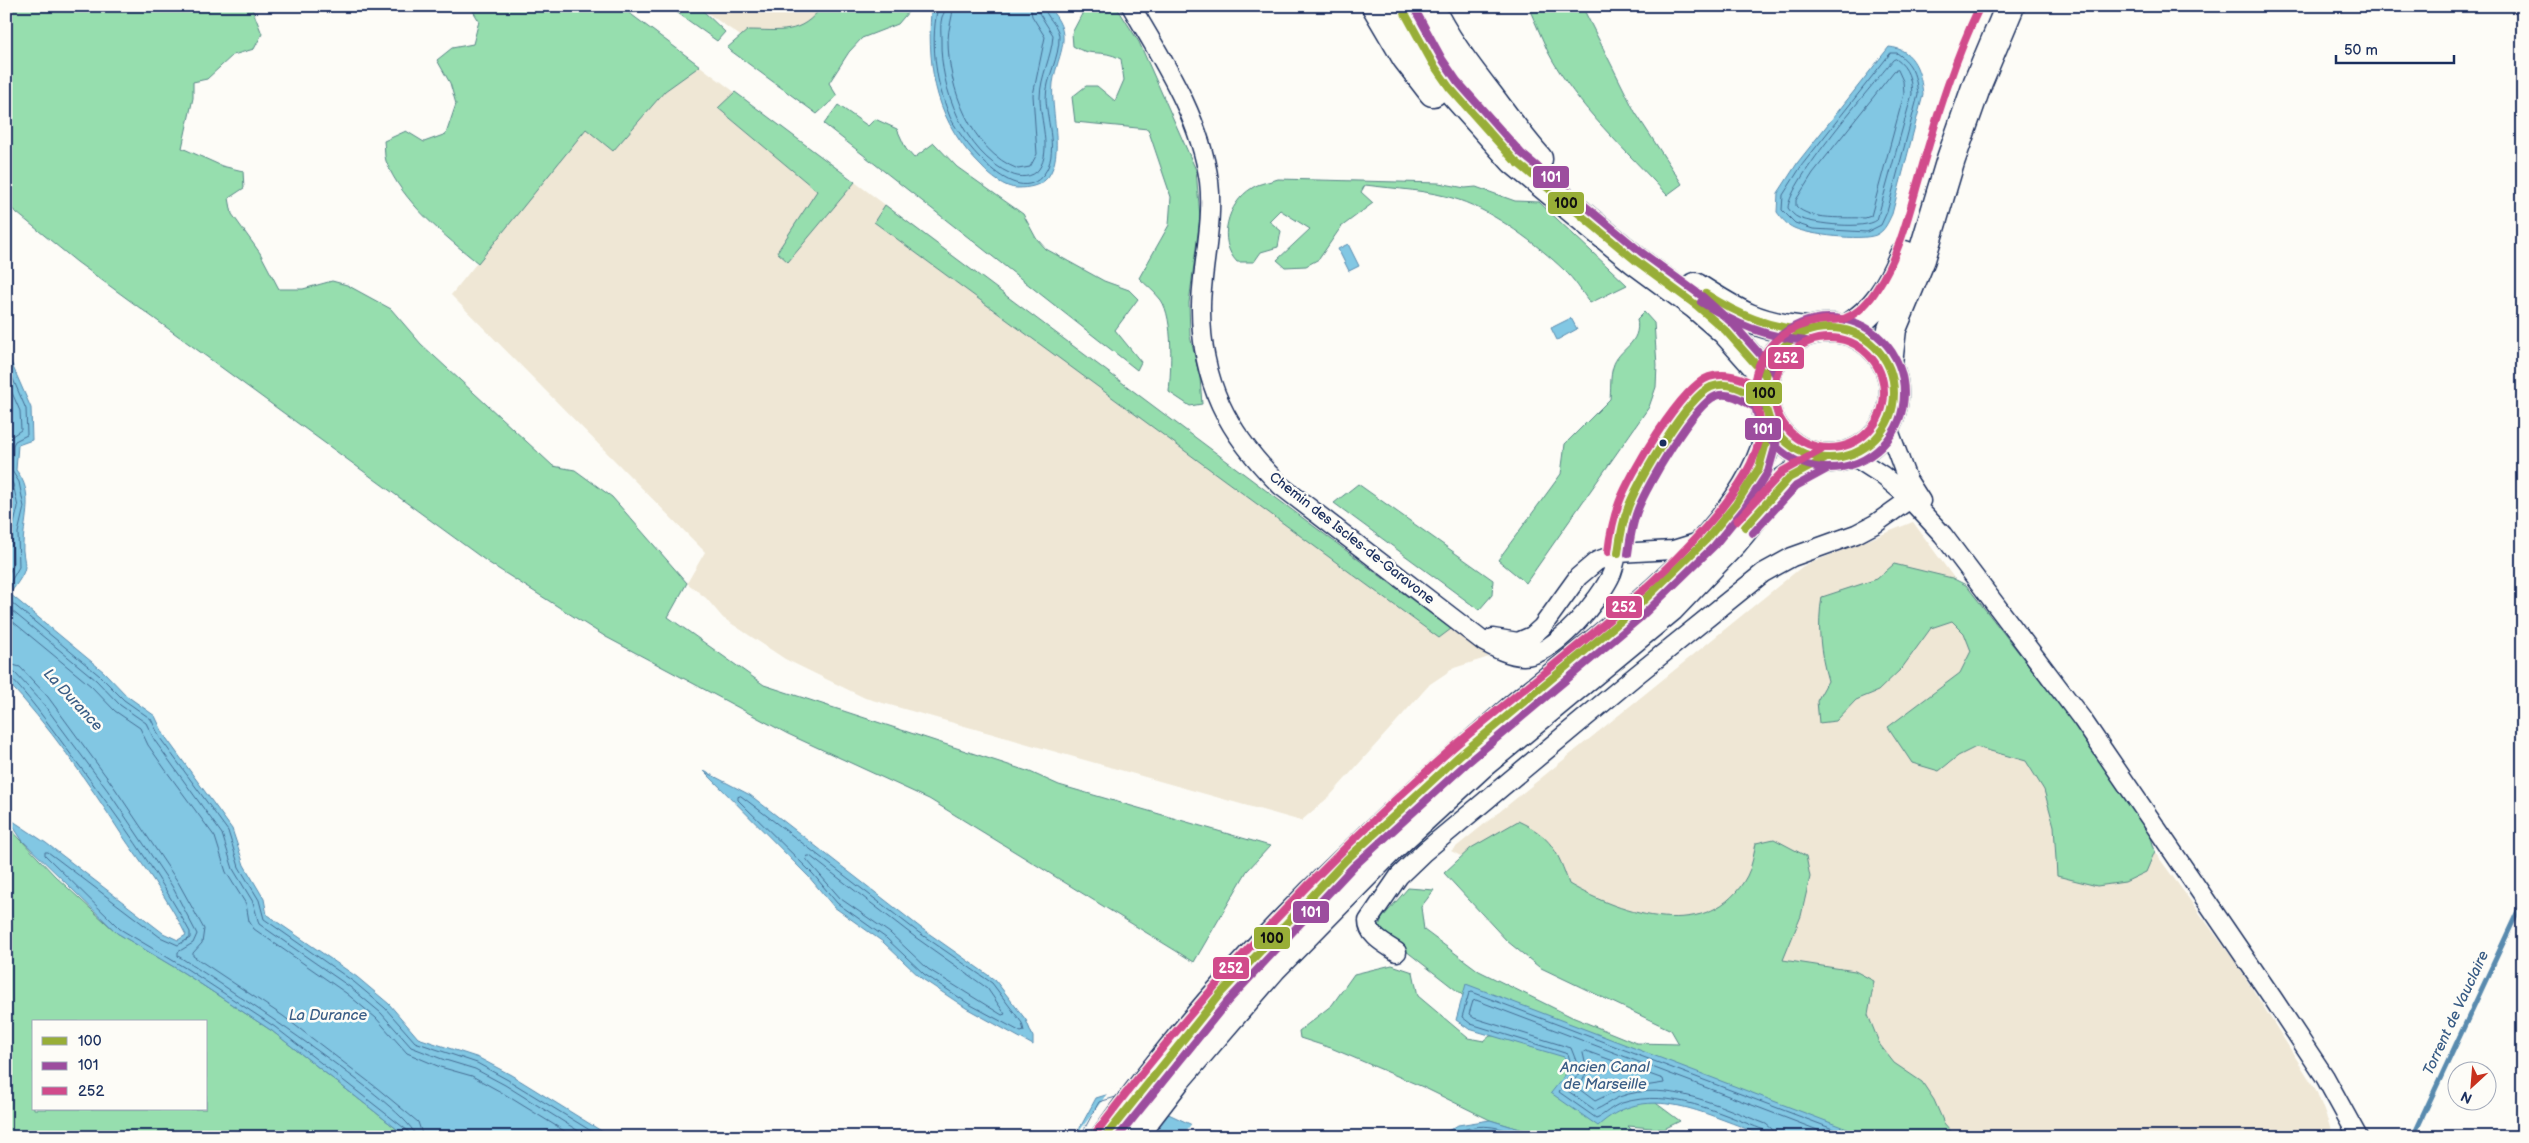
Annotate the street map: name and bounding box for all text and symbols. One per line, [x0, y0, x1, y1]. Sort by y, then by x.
scale bar [2336, 32, 2454, 64]
text: 50 m [2344, 41, 2378, 60]
line badge: 101 [1532, 165, 1570, 189]
text: 101 [1541, 169, 1561, 186]
line badge: 100 [1547, 191, 1585, 215]
text: 100 [1554, 195, 1578, 212]
line badge: 252 [1767, 346, 1805, 370]
text: 252 [1774, 350, 1799, 367]
line badge: 100 [1745, 381, 1783, 405]
text: 100 [1752, 385, 1776, 402]
line badge: 101 [1744, 417, 1782, 441]
text: 101 [1753, 421, 1773, 438]
unlabelled marker [1658, 438, 1668, 448]
street label: Chemin des Iscles-de-Garavone [1266, 468, 1438, 608]
line badge: 252 [1605, 595, 1643, 619]
text: 252 [1612, 599, 1637, 616]
water label: La Durance [39, 665, 107, 735]
line badge: 101 [1292, 900, 1330, 924]
text: 101 [1301, 904, 1321, 921]
line badge: 100 [1253, 926, 1291, 950]
text: 100 [1260, 930, 1284, 947]
water label: Torrent de Vauclaire [2419, 947, 2493, 1078]
line badge: 252 [1212, 956, 1250, 980]
text: 252 [1219, 960, 1244, 977]
water label: La Durance [289, 1006, 368, 1025]
legend [32, 1020, 208, 1110]
text: 100 [78, 1032, 102, 1051]
text: 101 [78, 1056, 98, 1075]
water label: Ancien Canal de Marseille [1559, 1058, 1650, 1094]
north arrow [2446, 1060, 2496, 1110]
text: 252 [78, 1082, 104, 1101]
text: N [2458, 1087, 2475, 1107]

